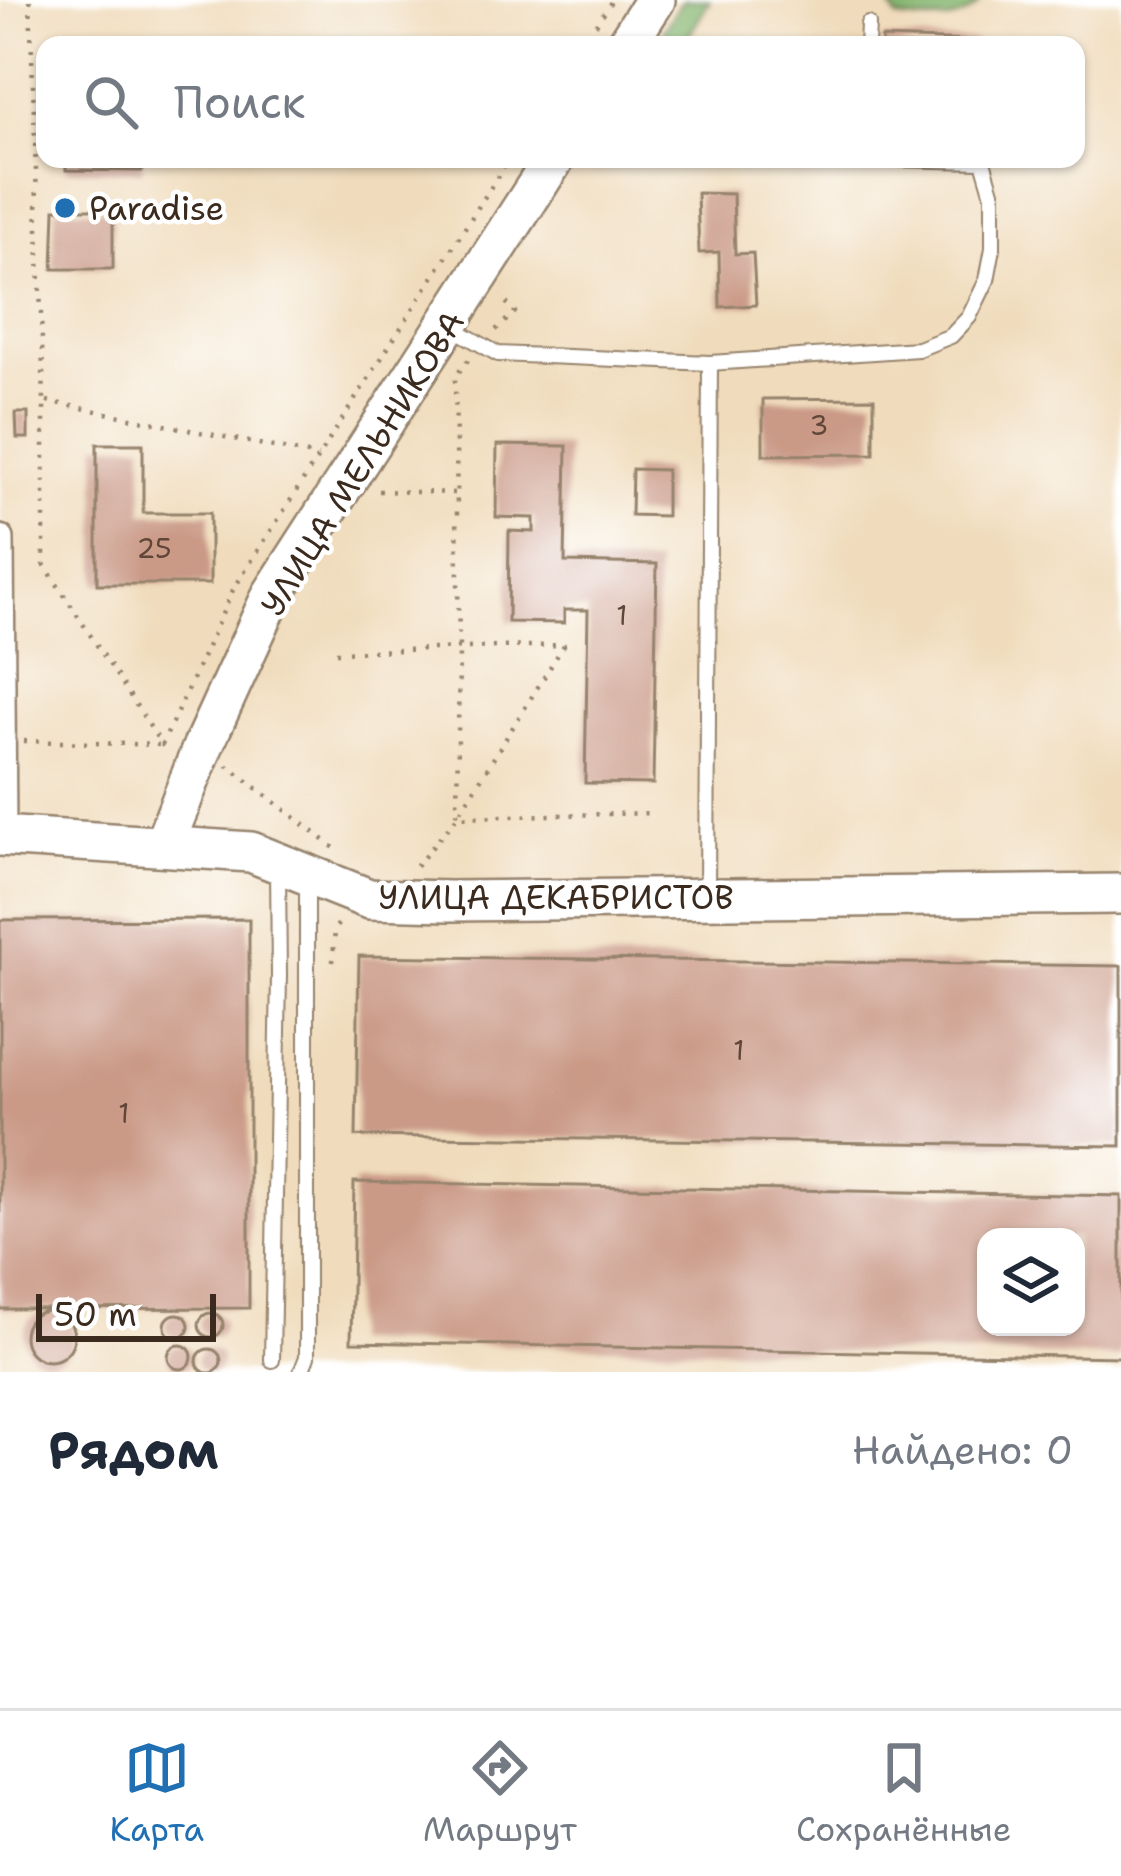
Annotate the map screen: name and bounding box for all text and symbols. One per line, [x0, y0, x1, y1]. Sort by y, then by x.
search box [36, 36, 1085, 168]
icon: search [78, 69, 144, 135]
text: Поиск [174, 72, 305, 132]
place label: Paradise [89, 186, 224, 231]
marker: Paradise [52, 195, 78, 221]
street label: УЛИЦА МЕЛЬНИКОВА [250, 302, 475, 624]
house number: 3 [810, 407, 828, 444]
house number: 25 [137, 530, 171, 567]
house number: 1 [616, 597, 628, 634]
street label: УЛИЦА ДЕКАБРИСТОВ [378, 875, 734, 920]
house number: 1 [733, 1032, 745, 1069]
house number: 1 [118, 1095, 130, 1132]
map controls [977, 1228, 1085, 1336]
button: layers [977, 1228, 1085, 1336]
scale bar [36, 1288, 216, 1341]
text: 50 m [54, 1292, 137, 1337]
text: Рядом [48, 1416, 219, 1484]
text: Найдено: 0 [852, 1424, 1073, 1476]
tab: Карта [110, 1735, 204, 1852]
tab: Маршрут [423, 1735, 577, 1852]
tab: Сохранённые [796, 1735, 1011, 1852]

